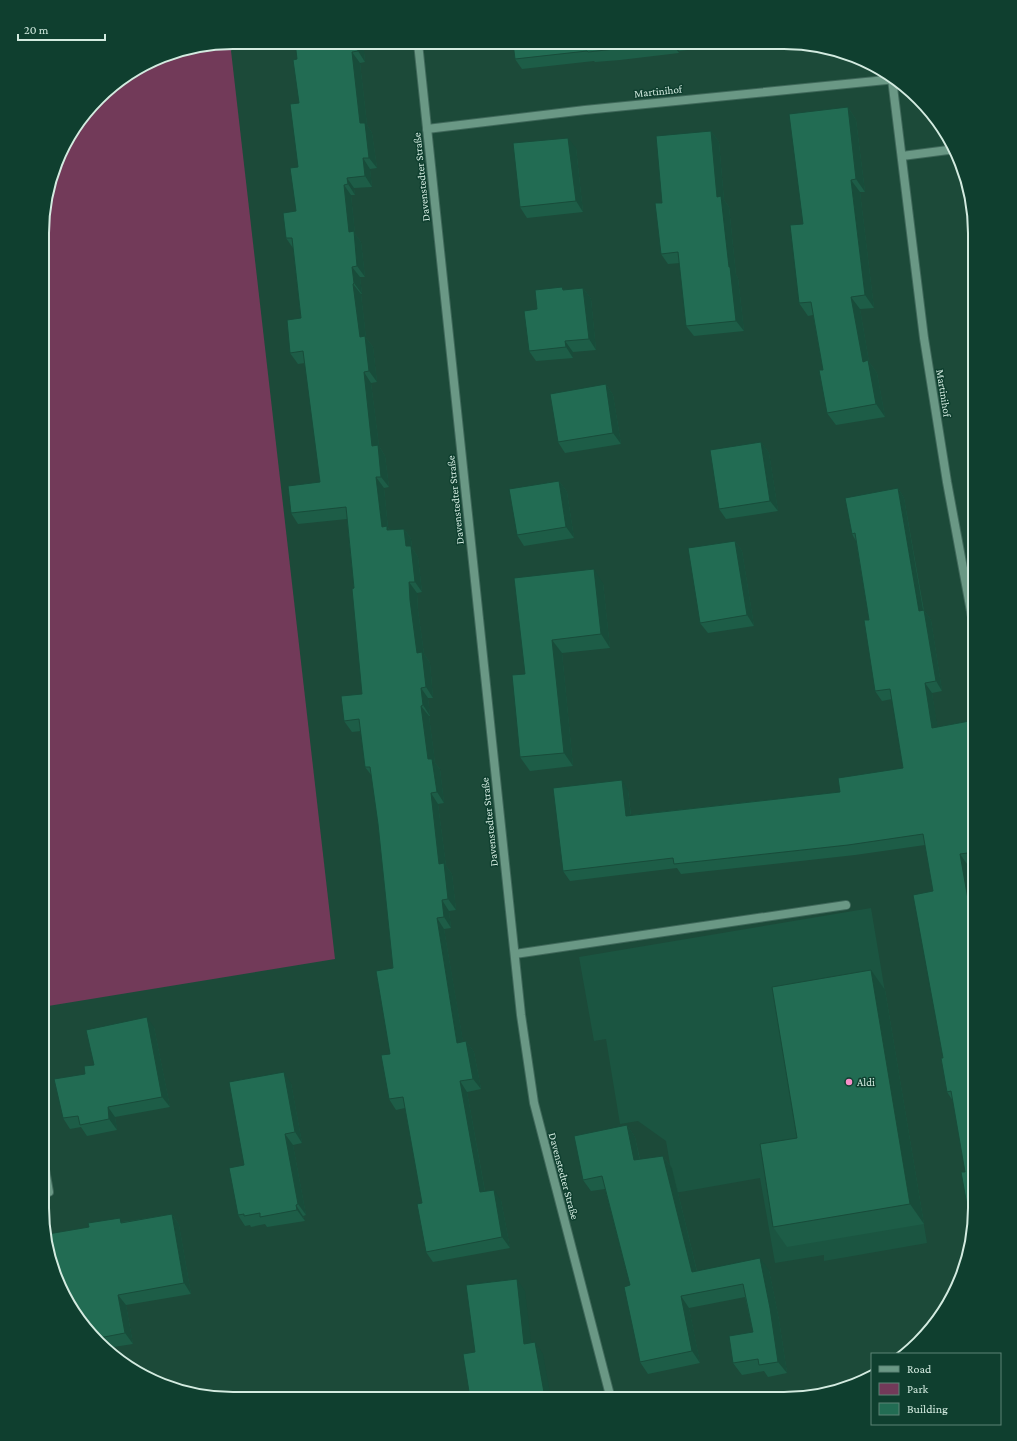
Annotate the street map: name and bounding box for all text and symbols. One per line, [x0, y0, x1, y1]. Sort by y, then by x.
scale bar [18, 16, 105, 42]
text: 20 m [24, 23, 49, 37]
street label: Martinihof [633, 82, 683, 99]
street label: Davenstedter Straße [410, 132, 432, 222]
street label: Martinihof [934, 368, 954, 418]
street label: Davenstedter Straße [444, 455, 466, 545]
street label: Davenstedter Straße [478, 777, 500, 867]
place label: Aldi [857, 1076, 875, 1088]
marker: Aldi [844, 1077, 854, 1087]
street label: Davenstedter Straße [547, 1131, 581, 1221]
legend [871, 1353, 1001, 1425]
text: Road [907, 1362, 932, 1376]
text: Park [907, 1382, 929, 1396]
text: Building [907, 1402, 948, 1416]

